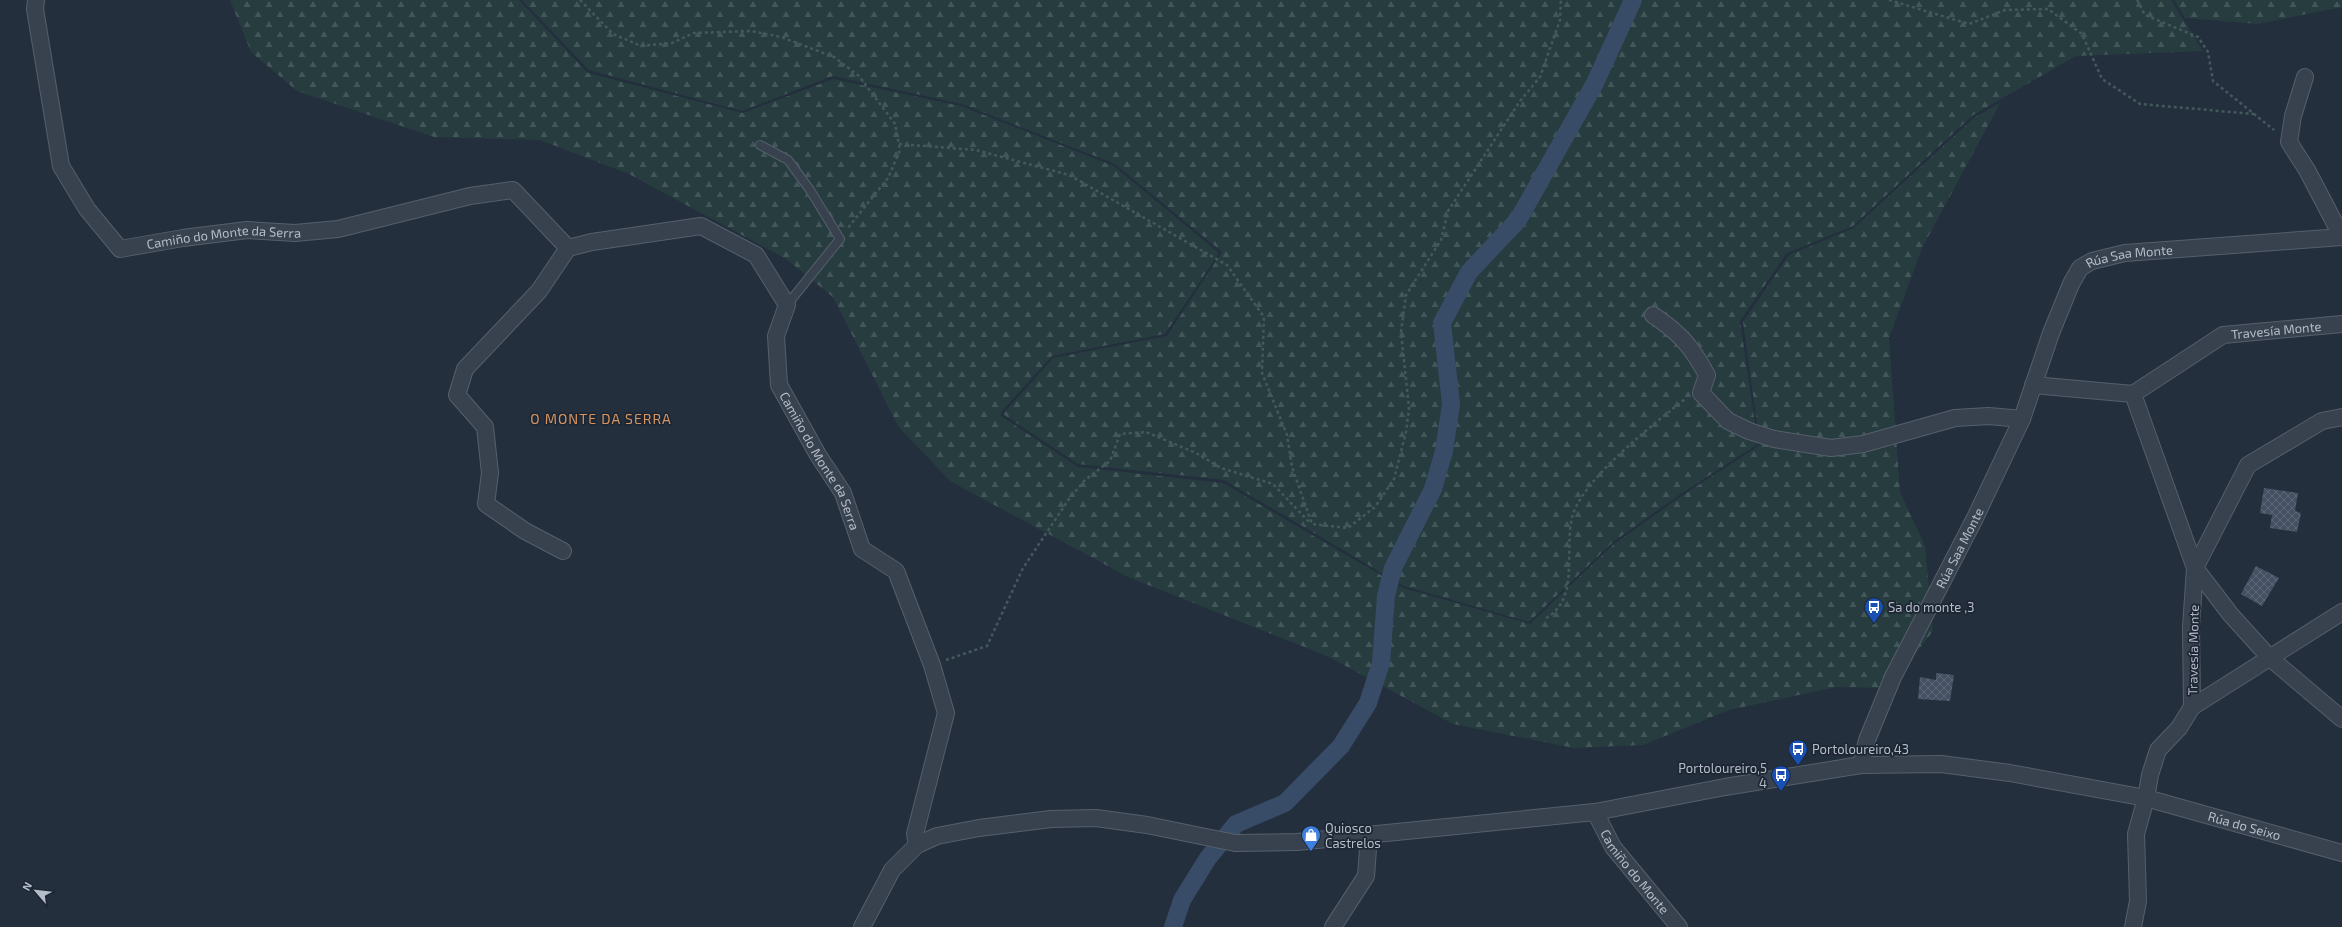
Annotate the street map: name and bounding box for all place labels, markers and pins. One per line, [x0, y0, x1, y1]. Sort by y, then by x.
bus stop icon: Sa do monte ,3 [1863, 596, 1885, 624]
place label: Sa do monte ,3 [1888, 599, 1974, 615]
bus stop icon: Portoloureiro,43 [1787, 738, 1809, 766]
place label: Portoloureiro,43 [1812, 741, 1909, 757]
place label: Portoloureiro,5 4 [1678, 760, 1767, 791]
bus stop icon: Portoloureiro,5 4 [1770, 764, 1792, 792]
place label: Quiosco Castrelos [1325, 820, 1381, 851]
shop icon: Quiosco Castrelos [1300, 824, 1322, 852]

